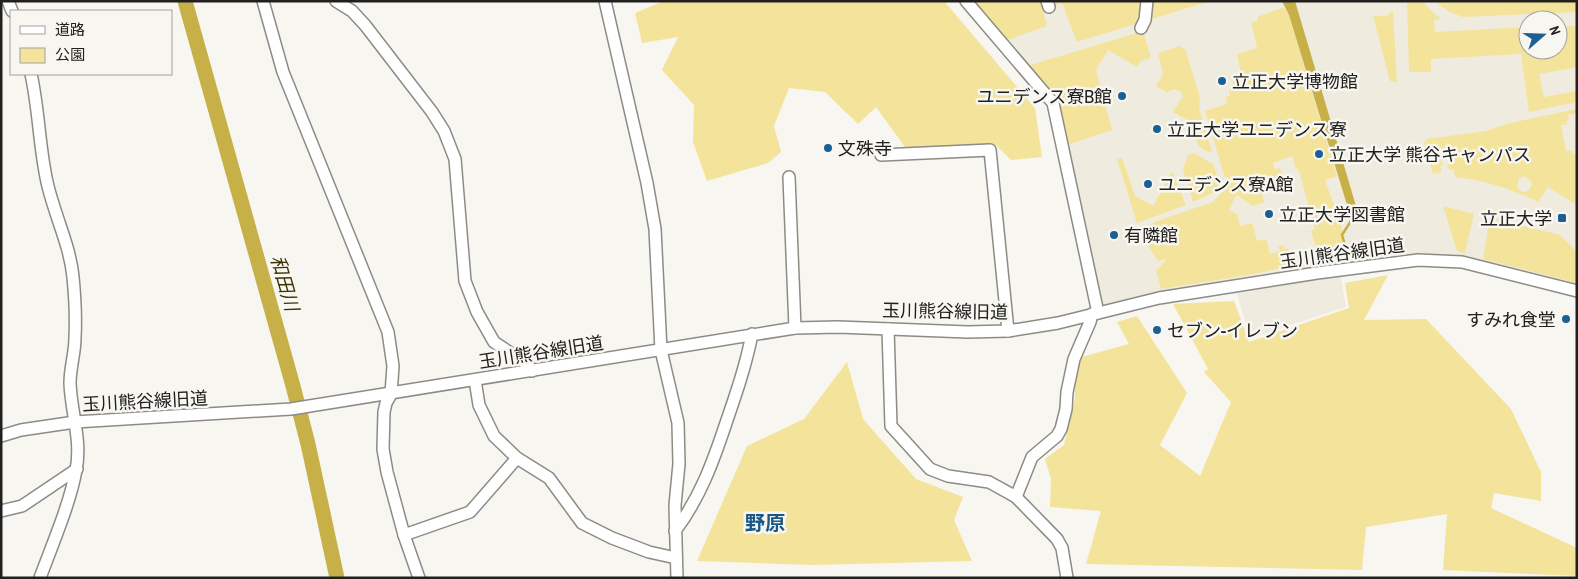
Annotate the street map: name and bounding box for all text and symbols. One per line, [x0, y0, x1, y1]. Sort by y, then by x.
legend [10, 10, 172, 75]
north arrow [1518, 10, 1568, 60]
text: 道路 [55, 19, 85, 40]
text: N [1545, 24, 1565, 38]
text: 公園 [55, 44, 85, 65]
place label: 立正大学博物館 [1232, 69, 1358, 94]
marker: 立正大学博物館 [1216, 75, 1228, 87]
place label: ユニデンス寮B館 [977, 84, 1112, 109]
marker: ユニデンス寮B館 [1116, 90, 1128, 102]
place label: 立正大学ユニデンス寮 [1167, 117, 1347, 142]
marker: 立正大学ユニデンス寮 [1151, 123, 1163, 135]
place label: 文殊寺 [838, 136, 892, 161]
marker: 文殊寺 [822, 142, 834, 154]
place label: 立正大学 熊谷キャンパス [1329, 142, 1531, 167]
marker: 立正大学 熊谷キャンパス [1313, 148, 1325, 160]
place label: ユニデンス寮A館 [1158, 172, 1294, 197]
marker: ユニデンス寮A館 [1142, 178, 1154, 190]
place label: 立正大学図書館 [1279, 202, 1405, 227]
place label: 立正大学 [1480, 206, 1552, 231]
marker: 立正大学図書館 [1263, 208, 1275, 220]
marker: 立正大学 [1556, 212, 1568, 224]
place label: 有隣館 [1124, 223, 1178, 248]
marker: 有隣館 [1108, 229, 1120, 241]
street label: 玉川熊谷線旧道 [1278, 232, 1406, 274]
water label: 和田川 [265, 252, 306, 316]
street label: 玉川熊谷線旧道 [882, 297, 1008, 325]
place label: すみれ食堂 [1466, 307, 1556, 332]
marker: すみれ食堂 [1560, 313, 1572, 325]
place label: セブン-イレブン [1167, 318, 1298, 343]
marker: セブン-イレブン [1151, 324, 1163, 336]
street label: 玉川熊谷線旧道 [477, 330, 605, 374]
street label: 玉川熊谷線旧道 [81, 385, 209, 417]
district label: 野原 [745, 509, 785, 536]

